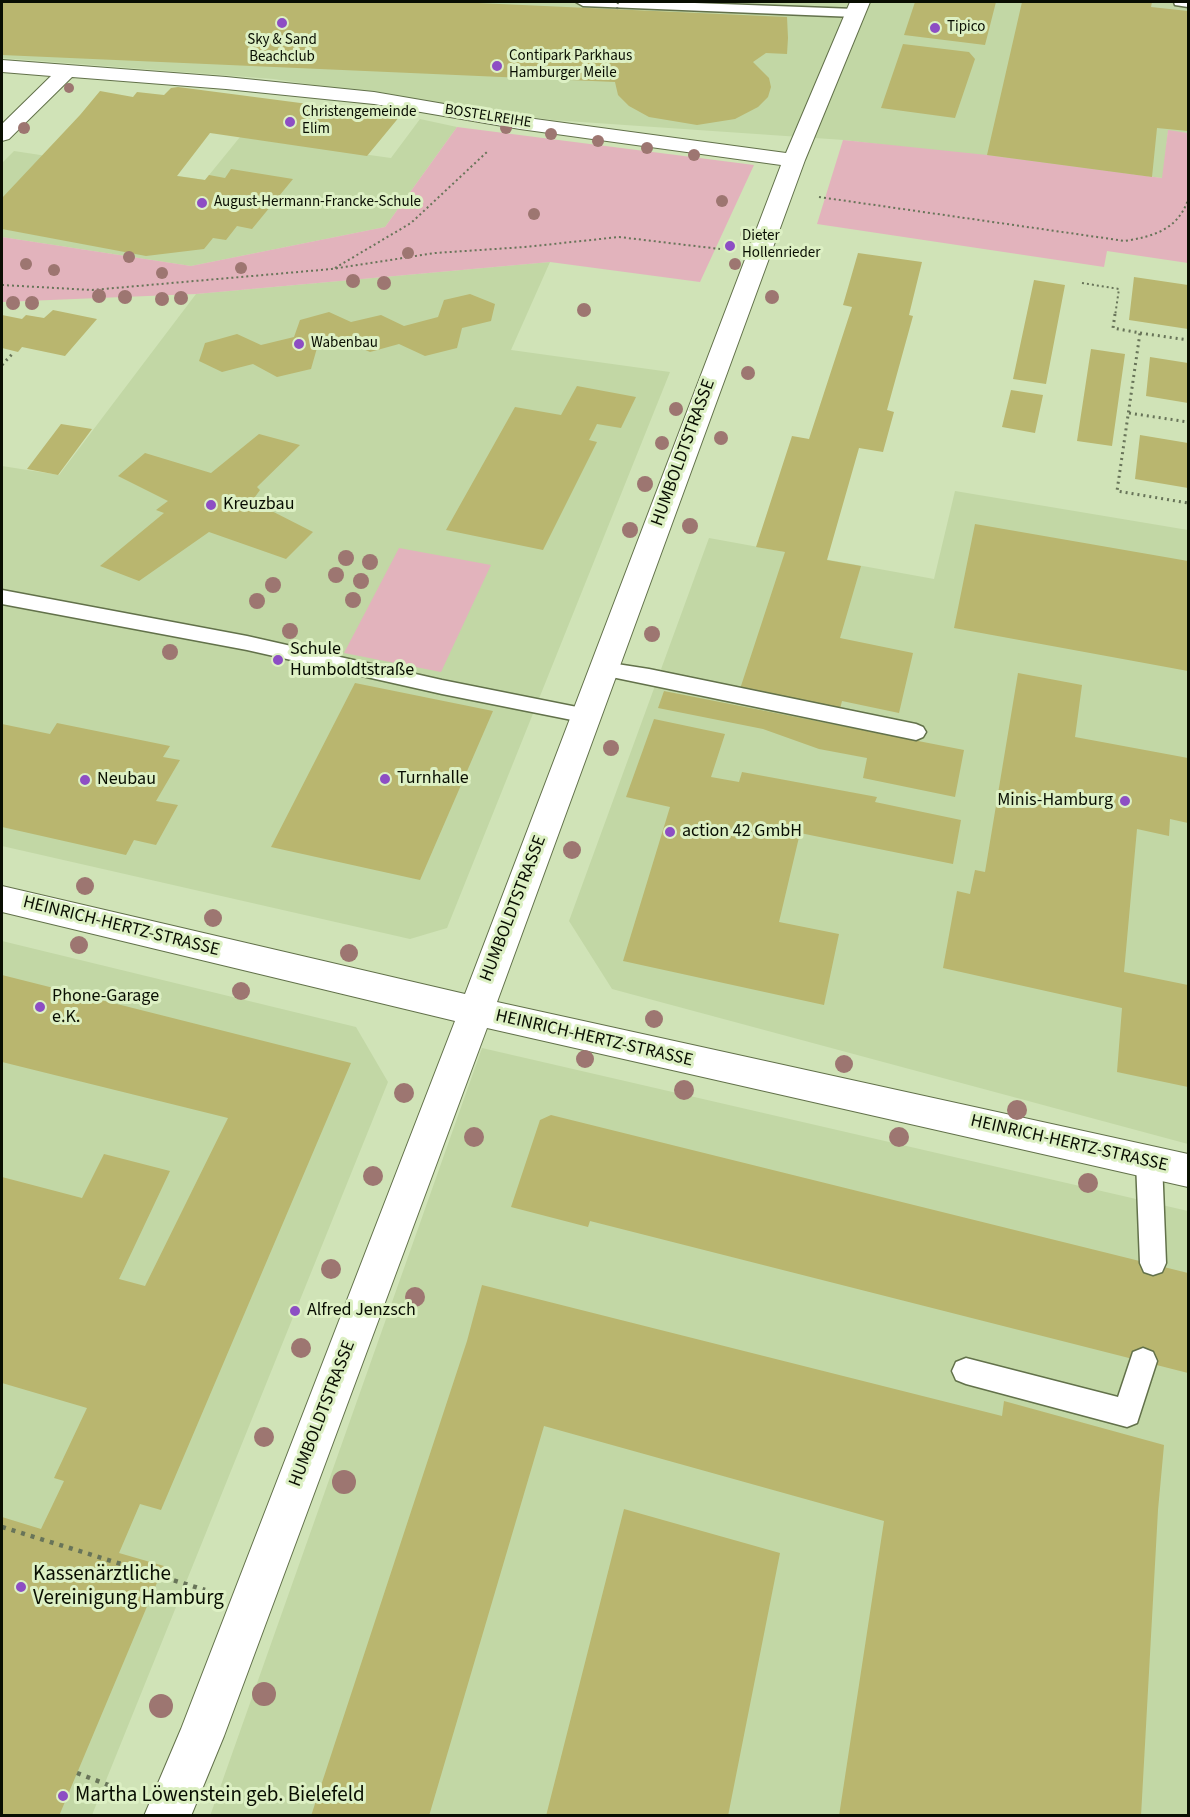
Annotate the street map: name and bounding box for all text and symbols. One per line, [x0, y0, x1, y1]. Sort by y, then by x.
marker: Sky & Sand Beachclub [275, 16, 289, 30]
place label: Tipico [947, 19, 985, 37]
marker: Tipico [928, 21, 942, 35]
place label: Sky & Sand Beachclub [247, 32, 317, 67]
place label: Contipark Parkhaus Hamburger Meile [509, 48, 632, 83]
marker: Contipark Parkhaus Hamburger Meile [490, 59, 504, 73]
street label: BOSTELREIHE [443, 101, 533, 133]
place label: Christengemeinde Elim [302, 104, 416, 139]
marker: Christengemeinde Elim [283, 115, 297, 129]
place label: August-Hermann-Francke-Schule [214, 194, 421, 212]
marker: August-Hermann-Francke-Schule [195, 196, 209, 210]
place label: Dieter Hollenrieder [742, 228, 821, 263]
marker: Dieter Hollenrieder [723, 239, 737, 253]
place label: Wabenbau [311, 335, 378, 353]
marker: Wabenbau [292, 337, 306, 351]
street label: HUMBOLDTSTRASSE [647, 377, 721, 529]
place label: Kreuzbau [223, 494, 294, 516]
marker: Kreuzbau [204, 498, 218, 512]
place label: Schule Humboldtstraße [290, 639, 414, 682]
marker: Schule Humboldtstraße [271, 653, 285, 667]
place label: Turnhalle [397, 768, 469, 790]
place label: Neubau [97, 769, 156, 791]
marker: Turnhalle [378, 772, 392, 786]
marker: Neubau [78, 773, 92, 787]
place label: Minis-Hamburg [997, 790, 1113, 812]
marker: Minis-Hamburg [1118, 794, 1132, 808]
place label: action 42 GmbH [682, 821, 802, 843]
marker: action 42 GmbH [663, 825, 677, 839]
street label: HUMBOLDTSTRASSE [476, 833, 552, 985]
street label: HEINRICH-HERTZ-STRASSE [20, 892, 222, 962]
place label: Phone-Garage e.K. [52, 986, 159, 1028]
marker: Phone-Garage e.K. [33, 1000, 47, 1014]
street label: HEINRICH-HERTZ-STRASSE [493, 1006, 695, 1072]
street label: HEINRICH-HERTZ-STRASSE [968, 1111, 1170, 1177]
place label: Alfred Jenzsch [307, 1300, 416, 1322]
marker: Alfred Jenzsch [288, 1304, 302, 1318]
street label: HUMBOLDTSTRASSE [285, 1338, 361, 1490]
place label: Kassenärztliche Vereinigung Hamburg [33, 1562, 224, 1612]
marker: Kassenärztliche Vereinigung Hamburg [14, 1580, 28, 1594]
place label: Martha Löwenstein geb. Bielefeld [75, 1783, 365, 1809]
marker: Martha Löwenstein geb. Bielefeld [56, 1789, 70, 1803]

